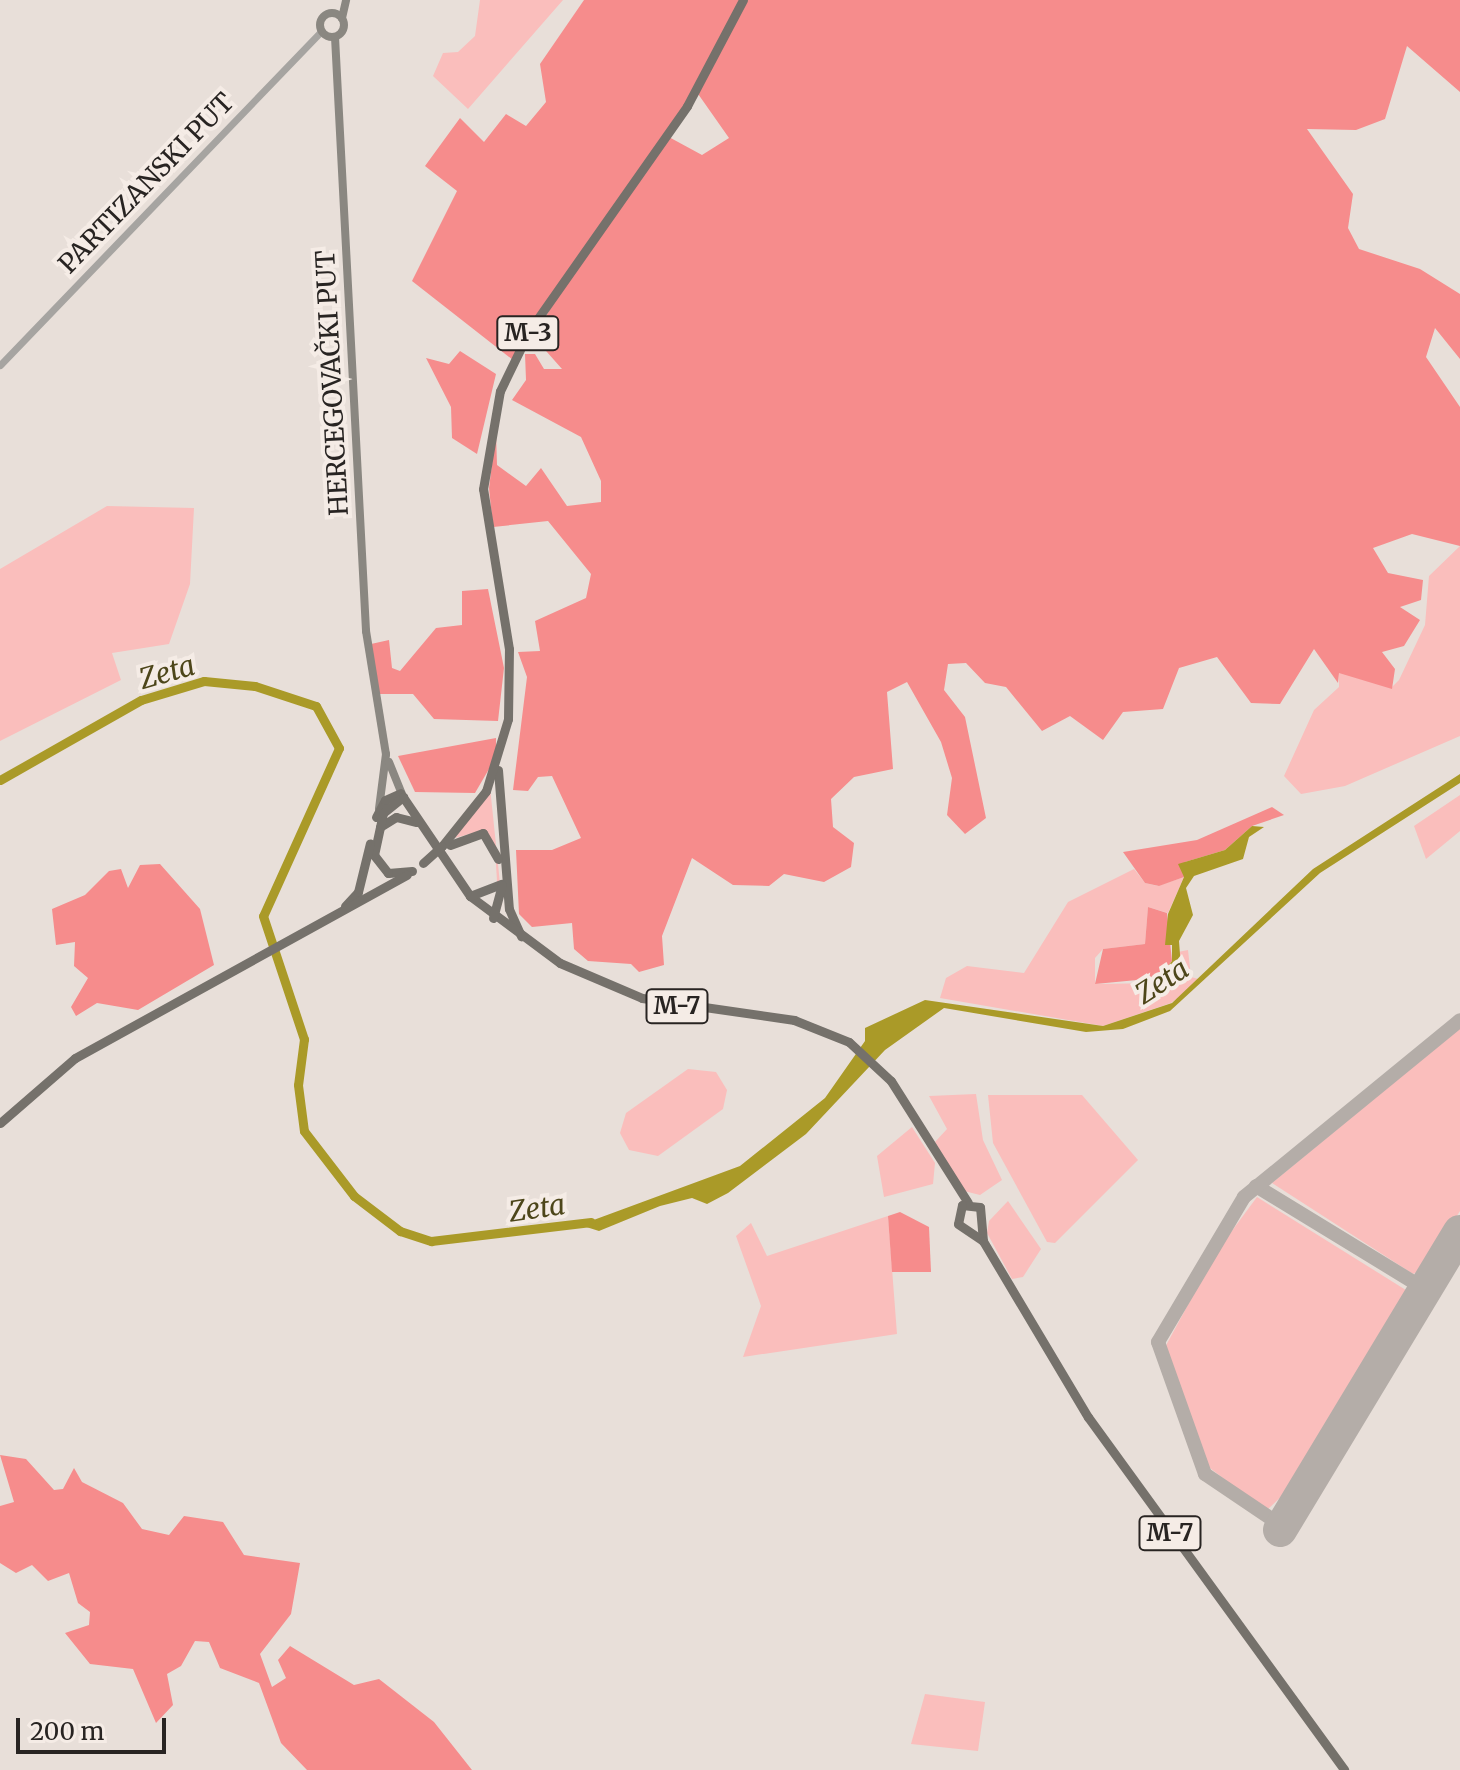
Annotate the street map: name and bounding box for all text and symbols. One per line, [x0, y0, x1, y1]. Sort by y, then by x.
street label: PARTIZANSKI PUT [52, 87, 240, 279]
street label: HERCEGOVAČKI PUT [309, 249, 355, 517]
road number: M-3 [496, 313, 560, 353]
water label: Zeta [135, 648, 199, 696]
water label: Zeta [1129, 952, 1195, 1010]
road number: M-7 [645, 986, 709, 1026]
water label: Zeta [507, 1187, 567, 1229]
road number: M-7 [1138, 1513, 1202, 1553]
scale bar [20, 1702, 170, 1752]
text: 200 m [30, 1716, 104, 1747]

